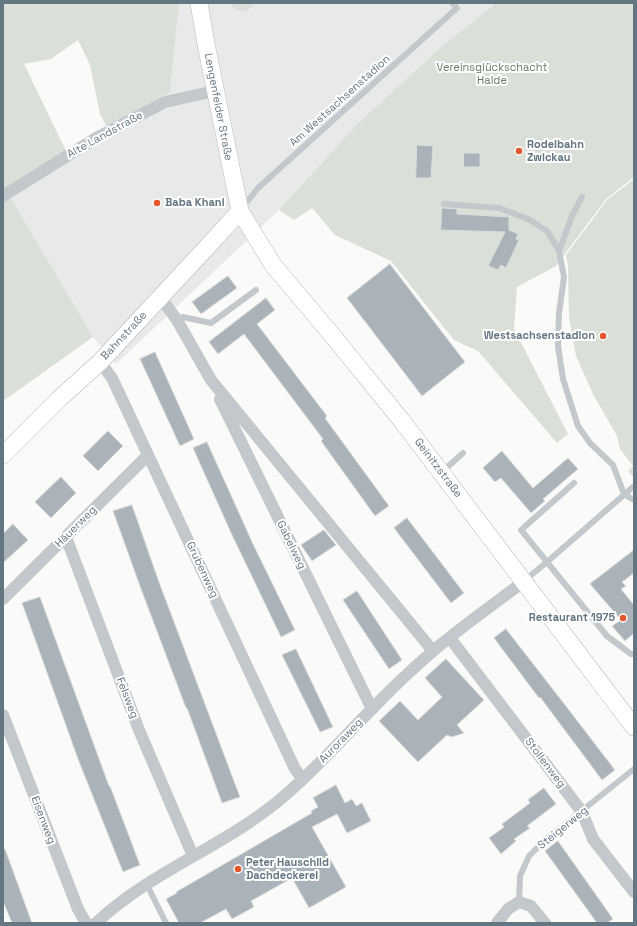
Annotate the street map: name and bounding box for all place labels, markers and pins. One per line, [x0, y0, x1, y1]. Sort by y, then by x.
place label: Rodelbahn Zwickau [527, 138, 584, 164]
marker: Rodelbahn Zwickau [514, 146, 524, 156]
place label: Baba Khani [165, 196, 225, 210]
marker: Baba Khani [152, 198, 162, 208]
place label: Westsachsenstadion [484, 329, 595, 343]
marker: Westsachsenstadion [598, 331, 608, 341]
place label: Restaurant 1975 [529, 611, 615, 625]
marker: Restaurant 1975 [618, 613, 628, 623]
place label: Peter Hauschild Dachdeckerei [246, 856, 329, 882]
marker: Peter Hauschild Dachdeckerei [233, 864, 243, 874]

